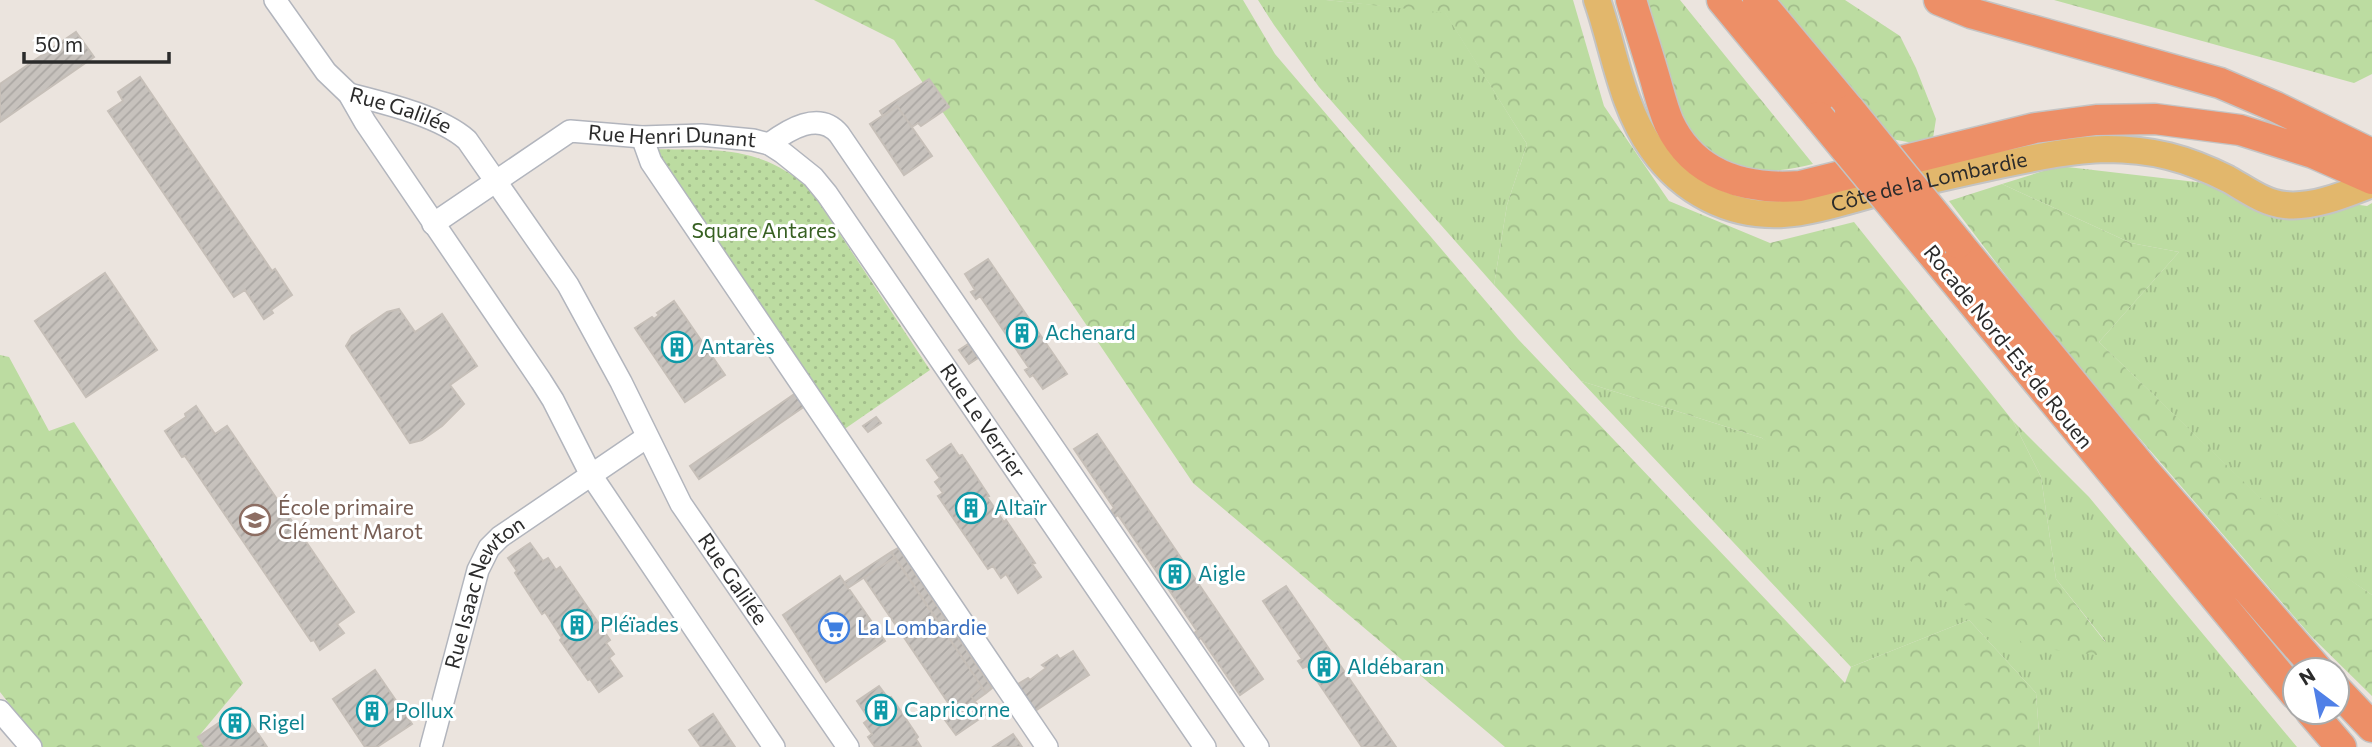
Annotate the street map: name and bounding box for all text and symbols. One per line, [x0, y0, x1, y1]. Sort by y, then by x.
scale bar [24, 21, 170, 65]
text: 50 m [35, 31, 83, 56]
street label: Rue Galilée [347, 81, 456, 138]
street label: Rue Henri Dunant [587, 119, 757, 151]
street label: Côte de la Lombardie [1828, 146, 2029, 216]
park label: Square Antares [691, 217, 837, 242]
street label: Rocade Nord-Est de Rouen [1919, 239, 2099, 453]
building icon: Achenard [1005, 316, 1039, 350]
place label: Achenard [1045, 319, 1136, 344]
building icon: Antarès [660, 330, 694, 364]
place label: Antarès [700, 333, 775, 358]
street label: Rue Le Verrier [936, 358, 1032, 483]
building icon: Altaïr [954, 491, 988, 525]
place label: École primaire Clément Marot [278, 494, 423, 543]
place label: Altaïr [994, 494, 1047, 519]
school or university icon: École primaire Clément Marot [238, 503, 272, 537]
street label: Rue Isaac Newton [438, 510, 529, 671]
street label: Rue Galilée [694, 528, 774, 629]
building icon: Aigle [1158, 557, 1192, 591]
place label: Aigle [1198, 560, 1246, 585]
building icon: Pléïades [560, 608, 594, 642]
place label: Pléïades [600, 611, 679, 636]
supermarket icon: La Lombardie [817, 611, 851, 645]
place label: La Lombardie [857, 614, 987, 639]
building icon: Aldébaran [1307, 650, 1341, 684]
place label: Aldébaran [1347, 653, 1445, 678]
north arrow [2281, 656, 2351, 726]
text: N [2295, 663, 2319, 690]
building icon: Capricorne [864, 693, 898, 727]
building icon: Pollux [355, 694, 389, 728]
place label: Capricorne [904, 696, 1010, 721]
place label: Pollux [395, 697, 454, 722]
building icon: Rigel [218, 706, 252, 740]
place label: Rigel [258, 709, 305, 734]

